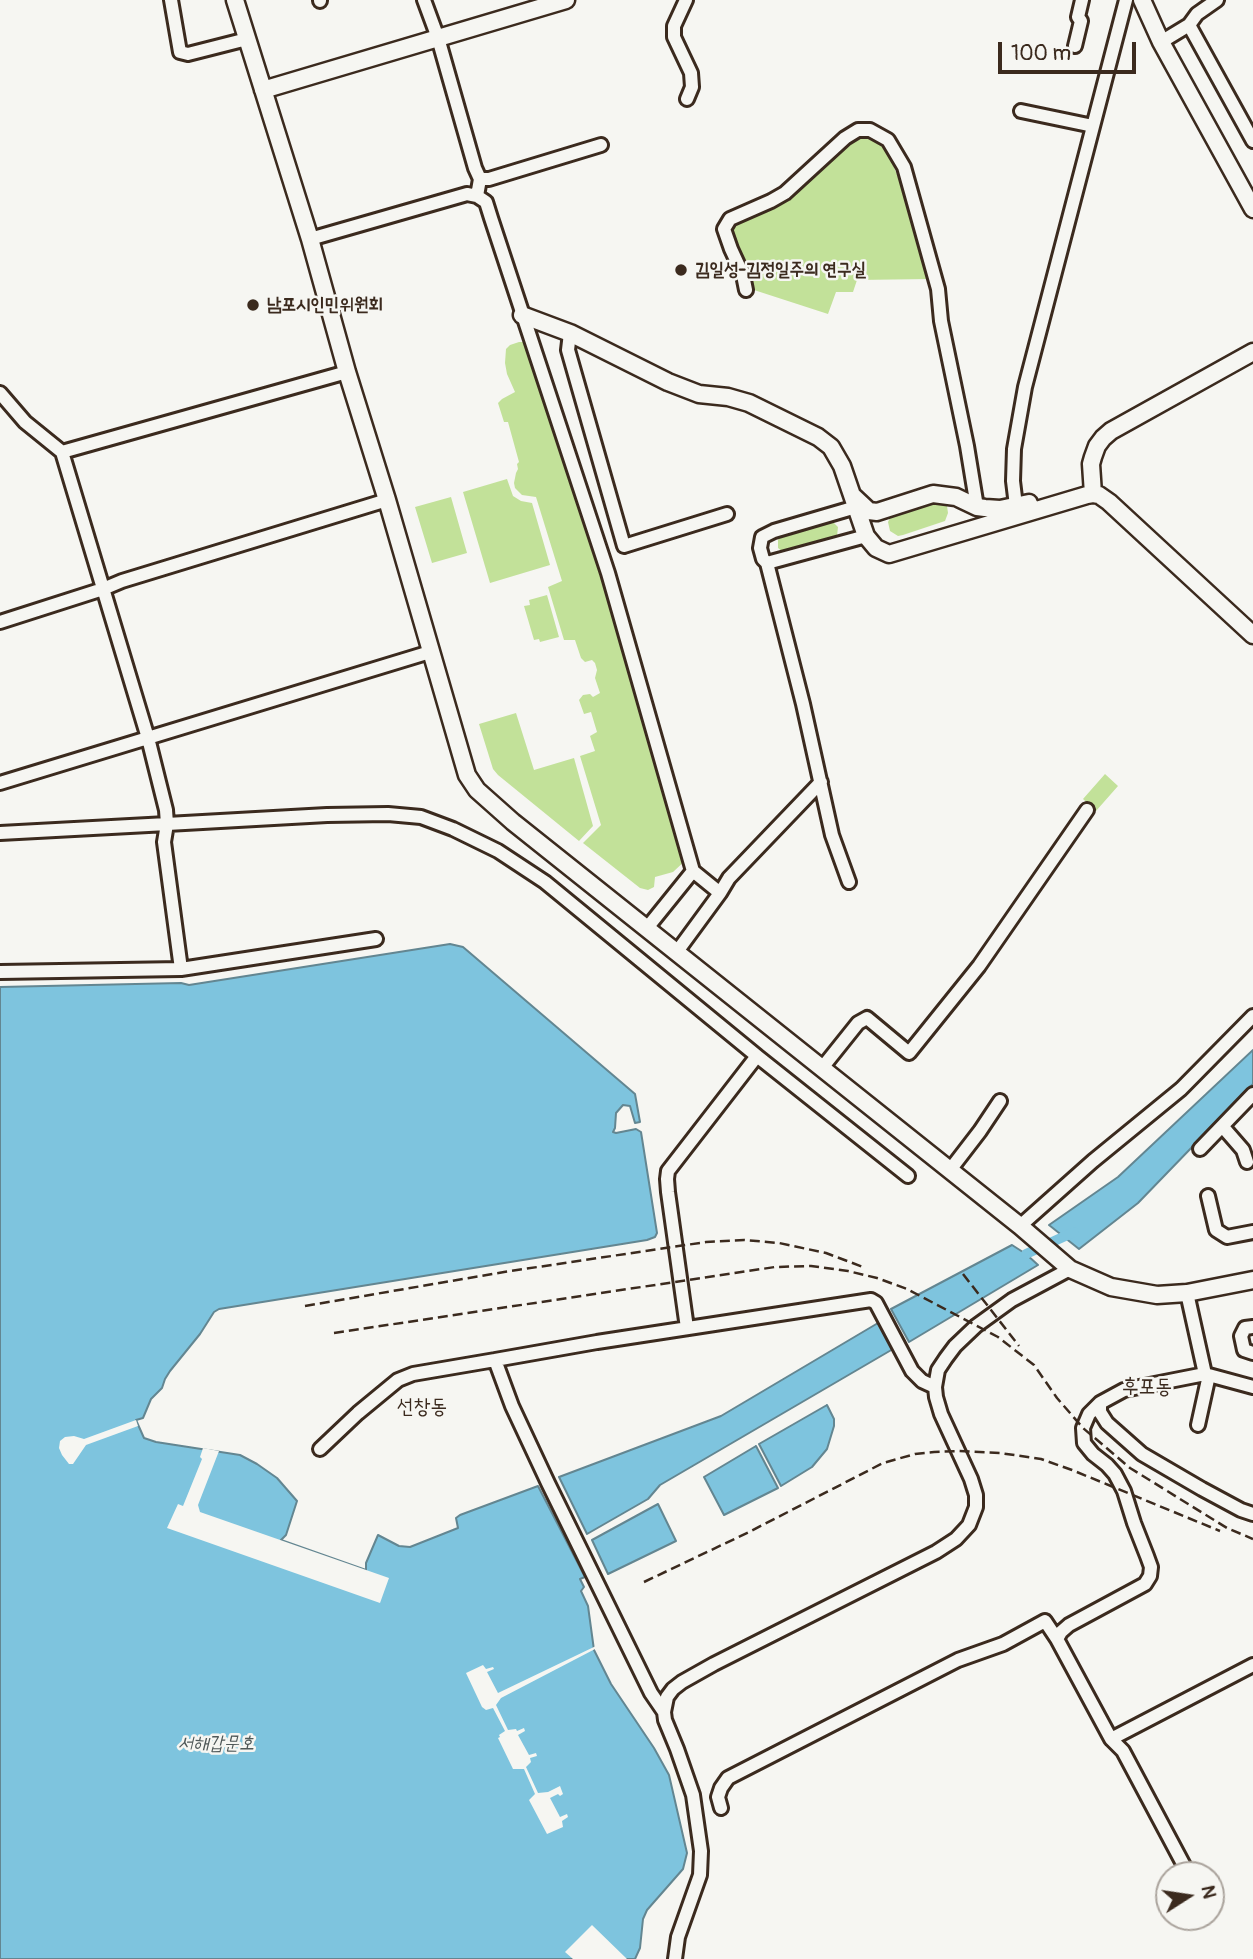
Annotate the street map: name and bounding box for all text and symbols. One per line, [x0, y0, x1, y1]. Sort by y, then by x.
scale bar [1001, 28, 1139, 72]
text: 100 m [1011, 40, 1071, 67]
place label: 김일성-김정일주의 연구실 [695, 259, 866, 281]
marker: 김일성-김정일주의 연구실 [673, 262, 689, 278]
place label: 남포시인민위원회 [267, 294, 383, 316]
marker: 남포시인민위원회 [245, 297, 261, 313]
district label: 후포동 [1122, 1375, 1172, 1401]
district label: 선창동 [397, 1395, 447, 1421]
water label: 서해갑문호 [178, 1733, 254, 1755]
north arrow [1155, 1861, 1225, 1931]
text: N [1196, 1883, 1222, 1901]

